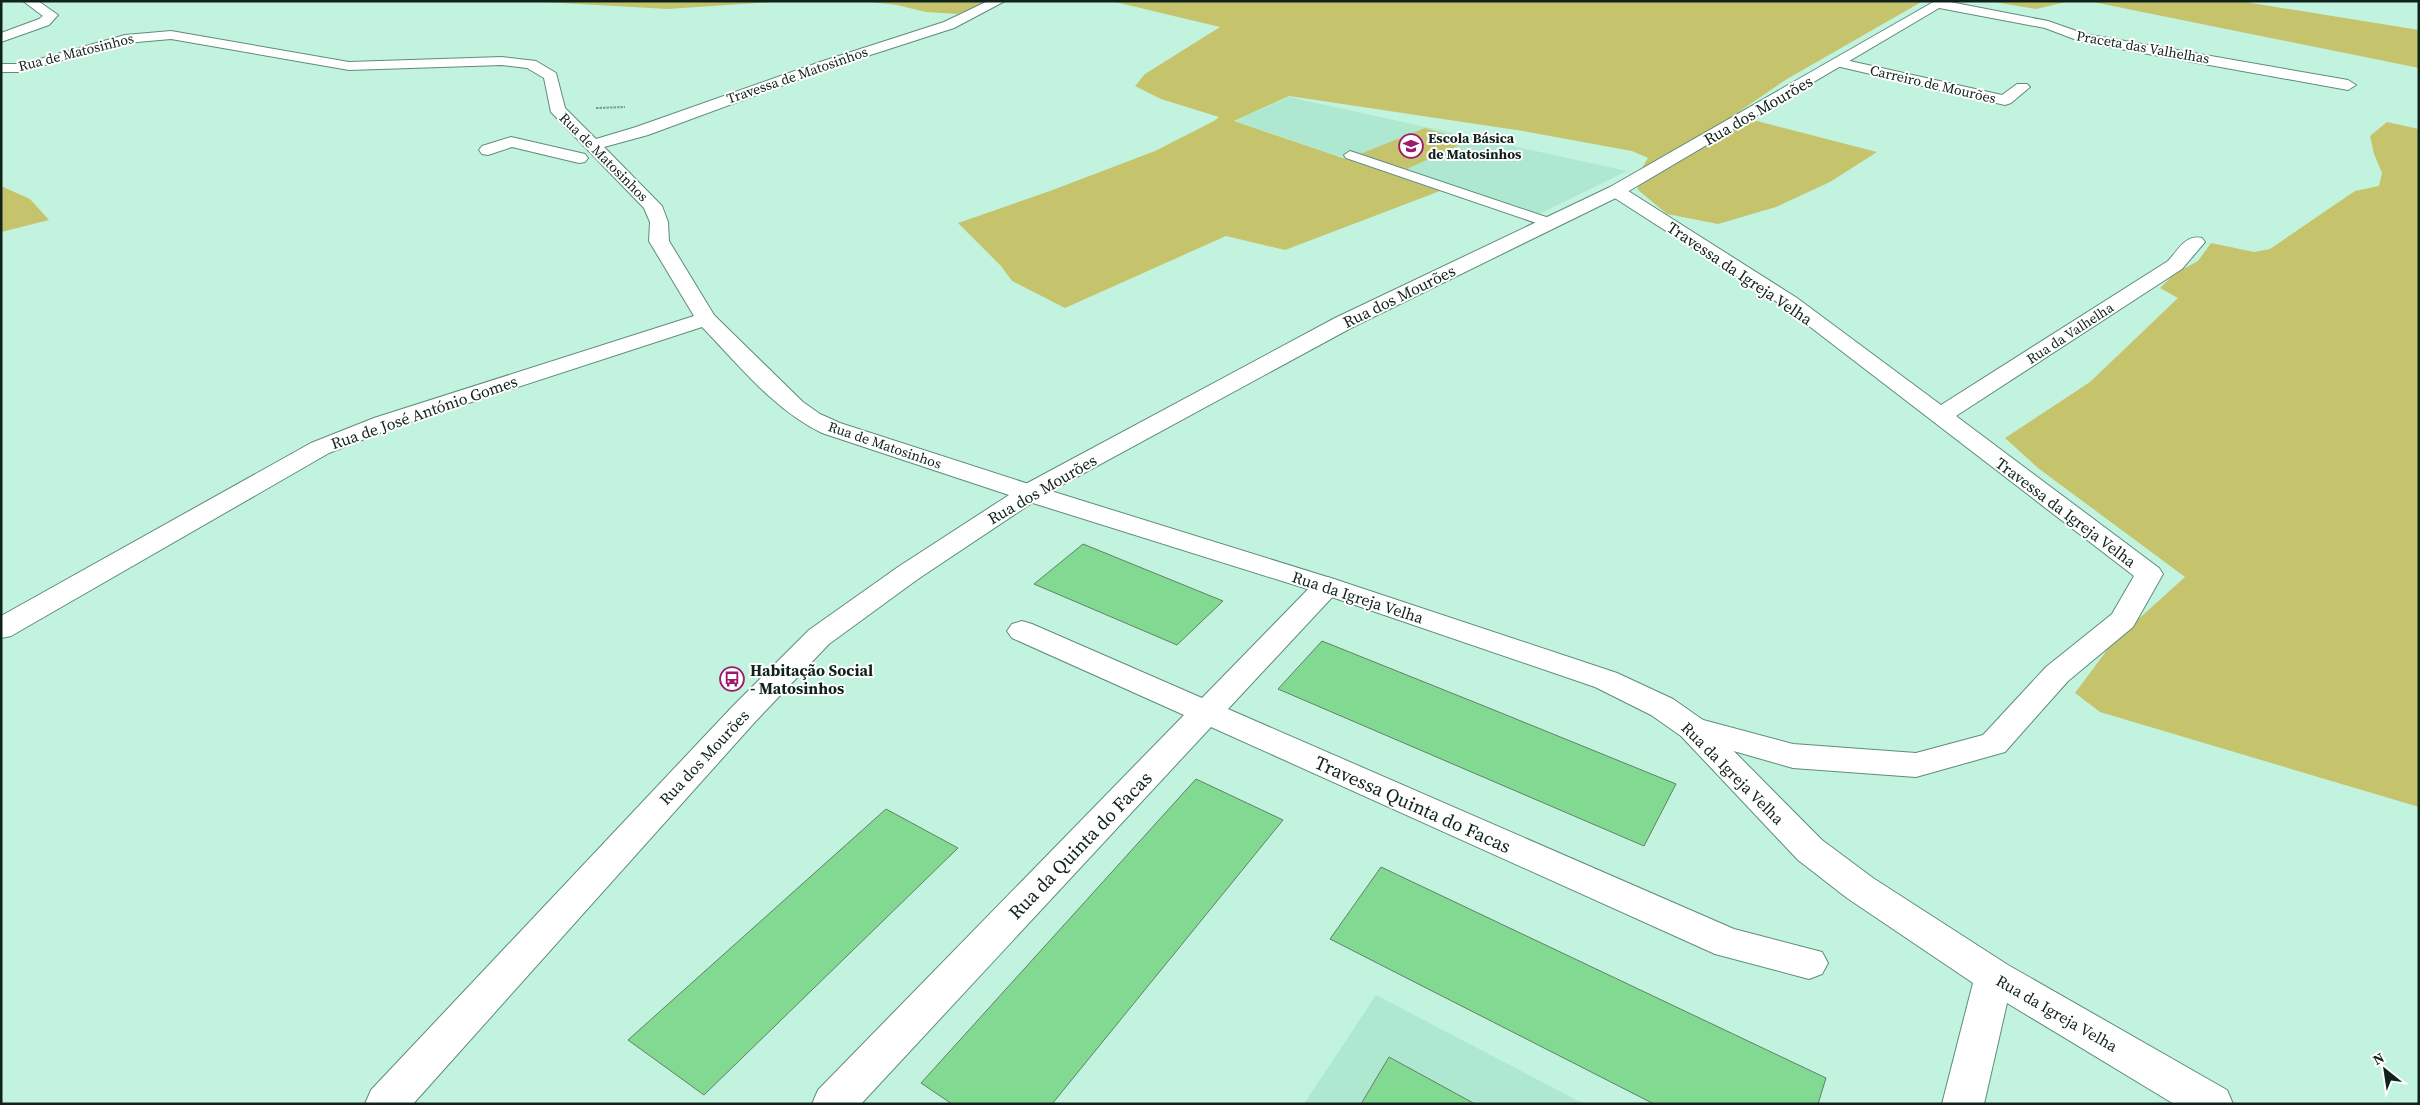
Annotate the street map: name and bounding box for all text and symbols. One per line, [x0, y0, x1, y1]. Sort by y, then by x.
street label: Praceta das Valhelhas [2075, 25, 2211, 69]
street label: Rua de Matosinhos [16, 28, 136, 76]
street label: Travessa de Matosinhos [724, 41, 870, 109]
street label: Carreiro de Mourões [1868, 60, 1998, 108]
street label: Rua dos Mourões [1699, 70, 1817, 150]
street label: Rua de Matosinhos [555, 108, 653, 206]
place label: Escola Básica de Matosinhos [1428, 128, 1522, 164]
school or university icon: Escola Básica de Matosinhos [1398, 133, 1424, 159]
street label: Travessa da Igreja Velha [1663, 216, 1818, 330]
street label: Rua dos Mourões [1339, 259, 1459, 333]
street label: Rua da Valhelha [2023, 297, 2118, 369]
street label: Rua de José António Gomes [328, 370, 520, 454]
street label: Rua de Matosinhos [826, 416, 944, 474]
street label: Rua dos Mourões [983, 449, 1101, 529]
street label: Travessa da Igreja Velha [1991, 452, 2141, 573]
street label: Rua da Igreja Velha [1289, 565, 1427, 629]
place label: Habitação Social - Matosinhos [750, 659, 873, 699]
bus stop icon: Habitação Social - Matosinhos [719, 666, 745, 692]
street label: Rua dos Mourões [654, 705, 754, 809]
street label: Rua da Igreja Velha [1677, 717, 1790, 830]
street label: Travessa Quinta do Facas [1311, 749, 1515, 859]
street label: Rua da Quinta do Facas [1002, 765, 1158, 925]
street label: Rua da Igreja Velha [1992, 969, 2123, 1057]
north arrow [2360, 1045, 2410, 1095]
text: N [2369, 1048, 2388, 1070]

